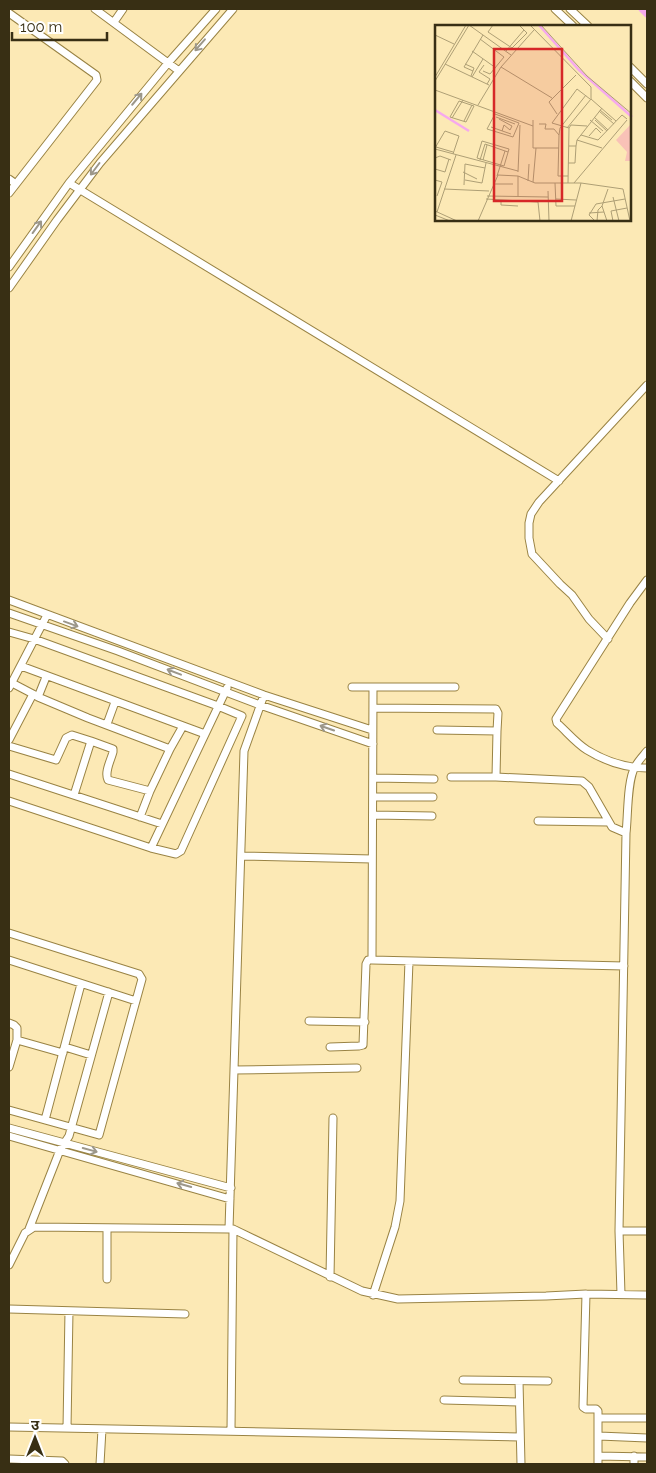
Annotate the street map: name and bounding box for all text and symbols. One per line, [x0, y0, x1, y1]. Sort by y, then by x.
scale bar [12, 10, 108, 42]
text: 100 m [20, 18, 62, 36]
inset map [435, 25, 631, 221]
one-way arrow [195, 39, 206, 52]
one-way arrow [132, 93, 143, 106]
one-way arrow [90, 162, 101, 175]
one-way arrow [32, 220, 42, 234]
one-way arrow [63, 620, 78, 629]
one-way arrow [167, 667, 183, 676]
one-way arrow [320, 723, 335, 732]
one-way arrow [81, 1146, 97, 1155]
one-way arrow [176, 1180, 192, 1190]
north arrow [10, 1413, 60, 1463]
text: उ [31, 1417, 40, 1433]

